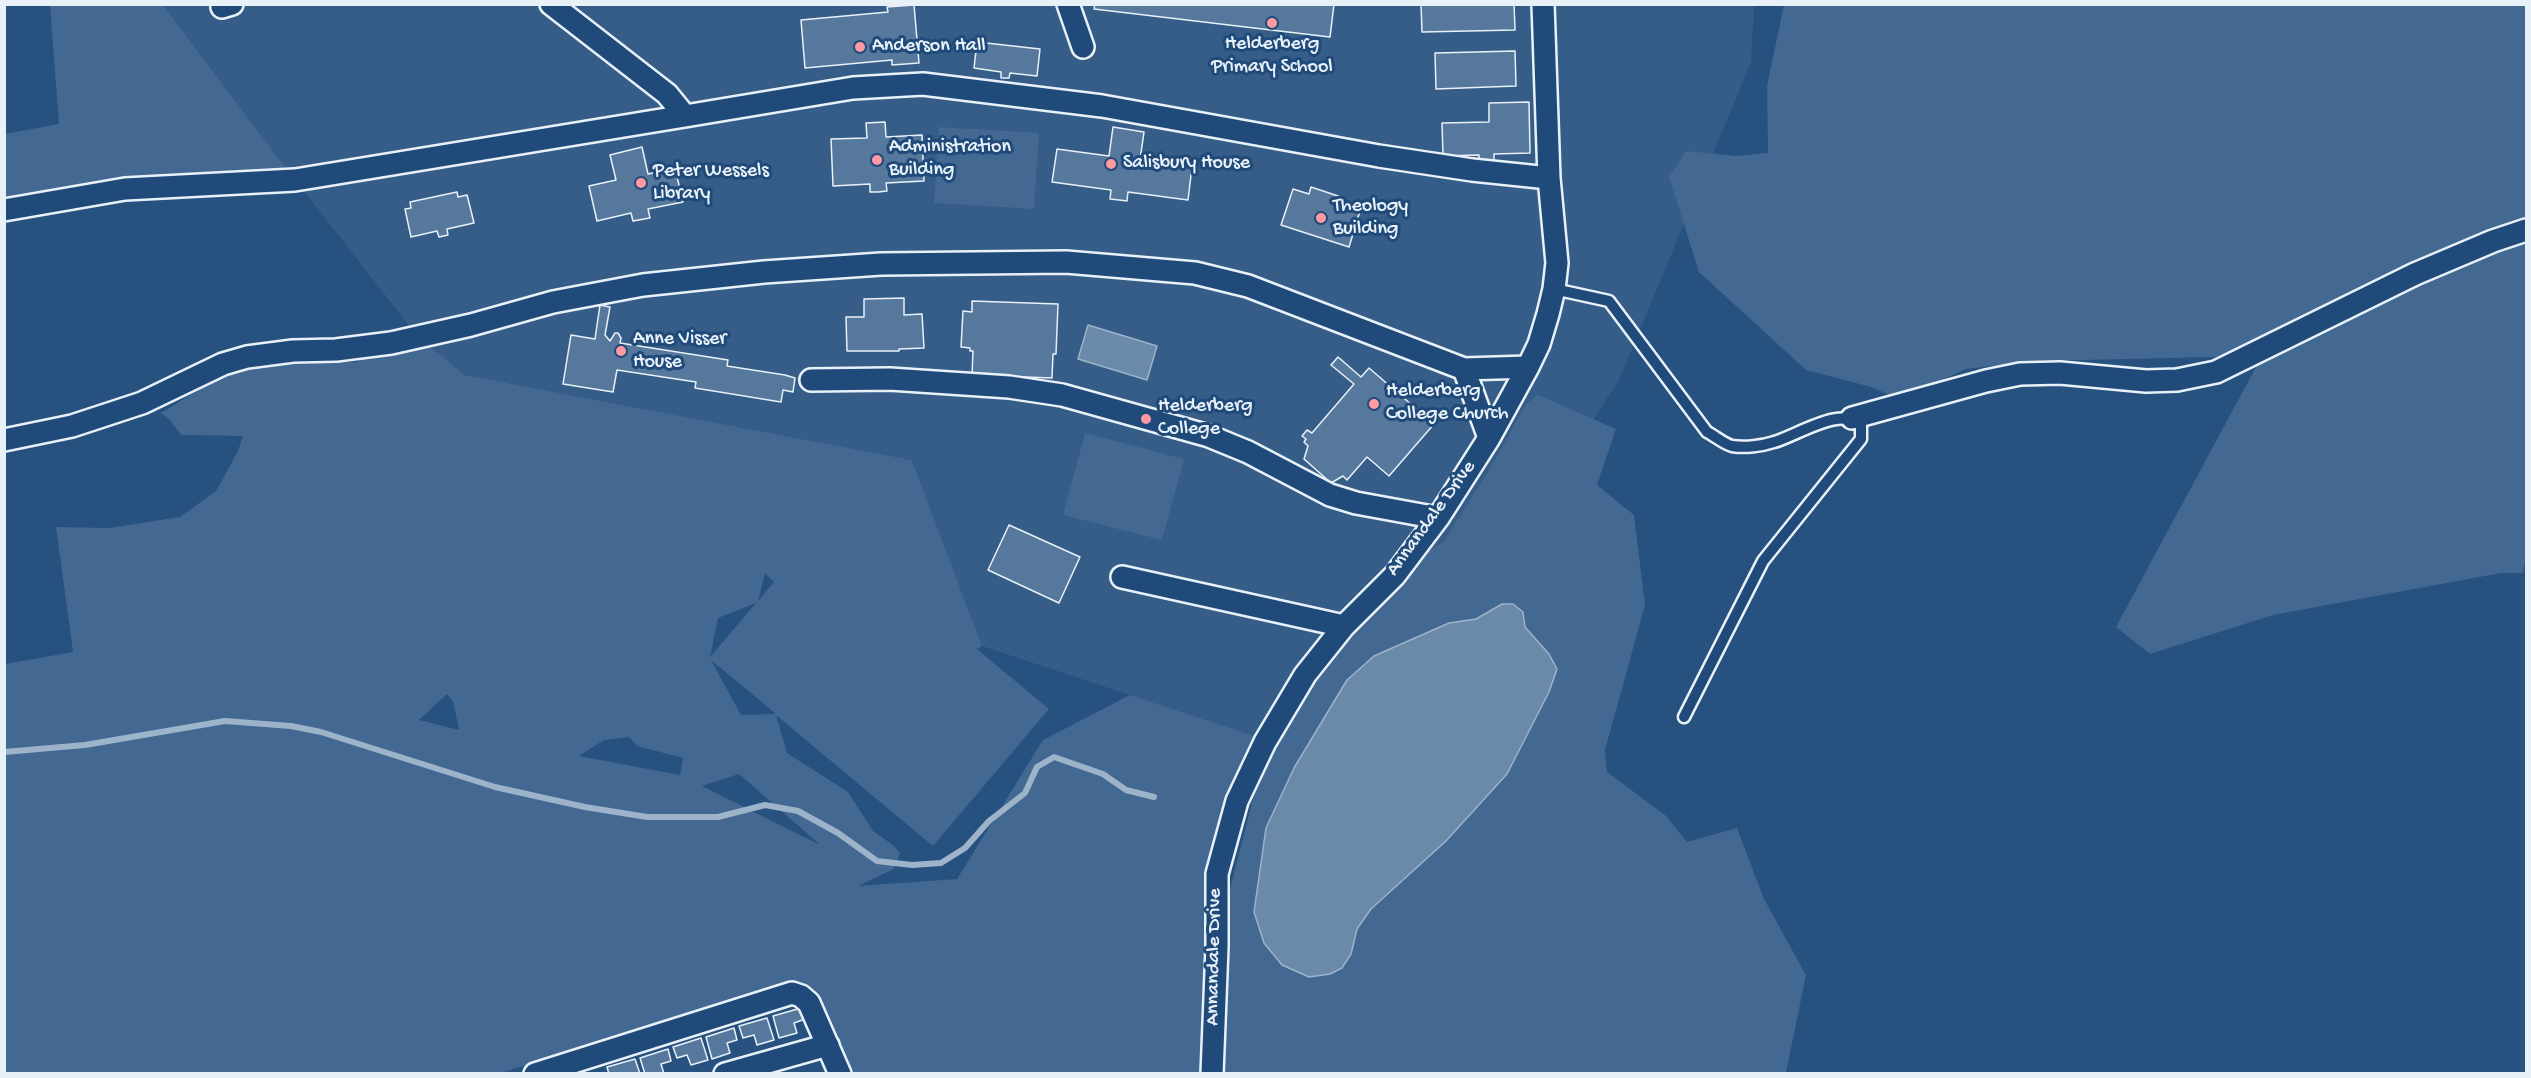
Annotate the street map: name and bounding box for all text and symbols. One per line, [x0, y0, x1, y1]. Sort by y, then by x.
marker: Helderberg Primary School [1265, 16, 1279, 30]
place label: Helderberg Primary School [1211, 33, 1333, 80]
place label: Anderson Hall [872, 35, 986, 59]
marker: Anderson Hall [853, 40, 867, 54]
place label: Administration Building [889, 136, 1011, 183]
place label: Salisbury House [1123, 152, 1250, 176]
marker: Administration Building [870, 153, 884, 167]
marker: Salisbury House [1104, 157, 1118, 171]
place label: Peter Wessels Library [653, 160, 769, 207]
marker: Peter Wessels Library [634, 176, 648, 190]
place label: Theology Building [1333, 195, 1408, 242]
marker: Theology Building [1314, 211, 1328, 225]
place label: Anne Visser House [633, 328, 726, 375]
marker: Anne Visser House [614, 344, 628, 358]
place label: Helderberg College Church [1386, 380, 1508, 427]
place label: Helderberg College [1158, 395, 1253, 442]
marker: Helderberg College Church [1367, 397, 1381, 411]
marker: Helderberg College [1139, 412, 1153, 426]
street label: Annandale Drive [1382, 456, 1482, 582]
street label: Annandale Drive [1202, 888, 1228, 1026]

